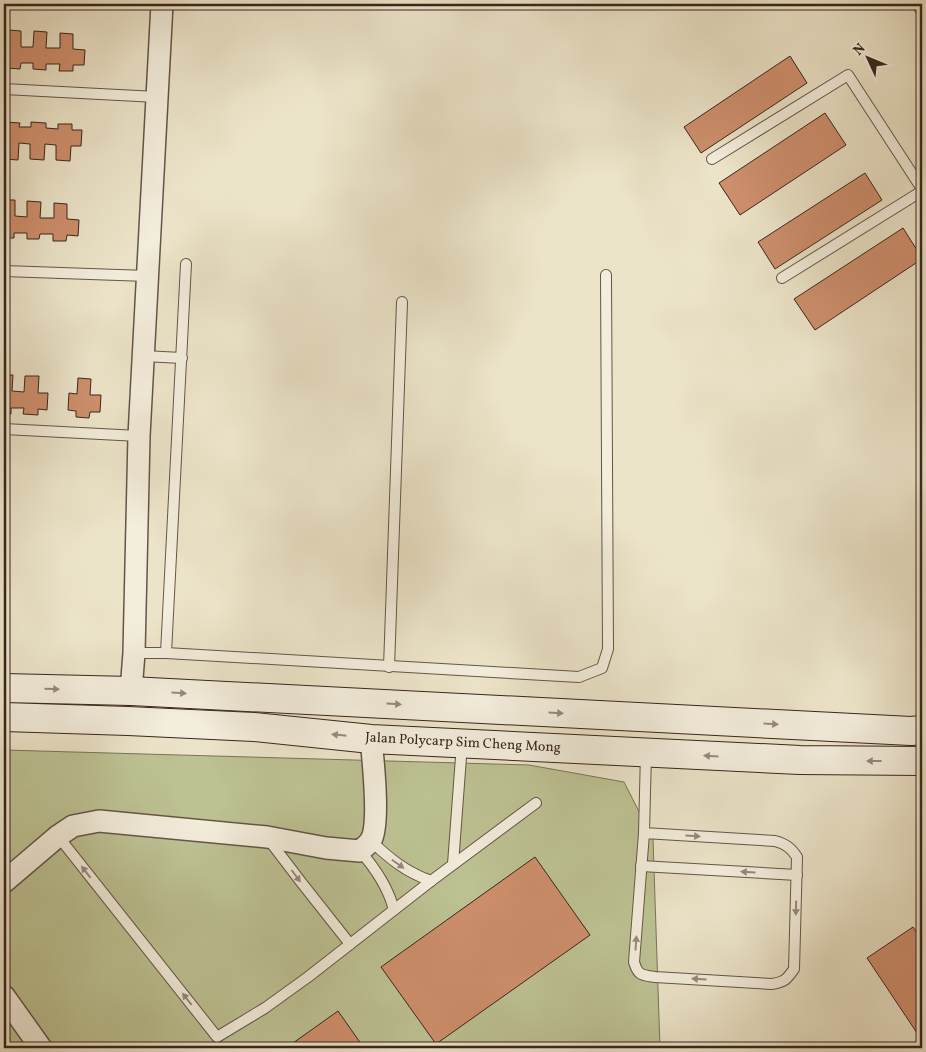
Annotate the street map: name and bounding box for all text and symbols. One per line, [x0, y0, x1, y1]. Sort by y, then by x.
north arrow [844, 32, 894, 82]
text: N [849, 40, 870, 60]
one-way arrow [45, 685, 61, 693]
one-way arrow [172, 690, 188, 698]
one-way arrow [386, 701, 402, 709]
one-way arrow [549, 709, 565, 717]
one-way arrow [763, 720, 779, 728]
street label: Jalan Polycarp Sim Cheng Mong [365, 728, 561, 758]
one-way arrow [331, 731, 347, 739]
one-way arrow [703, 751, 719, 759]
one-way arrow [865, 757, 881, 765]
one-way arrow [685, 832, 701, 840]
one-way arrow [391, 859, 405, 869]
one-way arrow [81, 866, 92, 879]
one-way arrow [740, 868, 756, 876]
one-way arrow [291, 869, 301, 883]
one-way arrow [791, 900, 799, 916]
one-way arrow [632, 934, 640, 950]
one-way arrow [691, 975, 707, 983]
one-way arrow [181, 993, 192, 1006]

